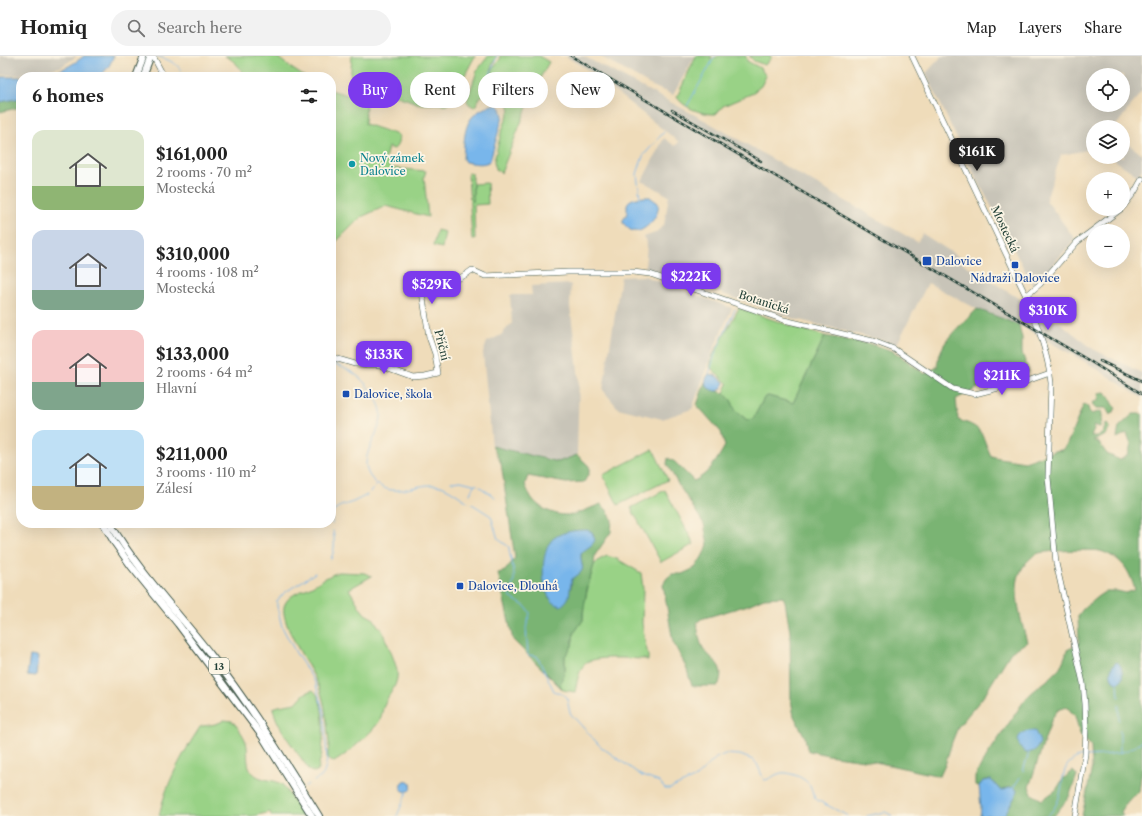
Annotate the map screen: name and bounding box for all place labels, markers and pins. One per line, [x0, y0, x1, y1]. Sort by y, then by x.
pin: $161K [949, 138, 1005, 172]
place label: Nový zámek Dalovice [360, 151, 425, 178]
marker: Nový zámek Dalovice [347, 159, 357, 169]
place label: Dalovice [936, 254, 982, 268]
marker: Dalovice [921, 255, 933, 267]
marker: Nádraží Dalovice [1010, 260, 1020, 270]
pin: $222K [663, 263, 719, 297]
pin: $529K [404, 271, 460, 305]
place label: Nádraží Dalovice [970, 271, 1060, 285]
pin: $310K [1020, 297, 1076, 331]
pin: $133K [356, 341, 412, 375]
pin: $211K [974, 362, 1030, 396]
place label: Dalovice, škola [354, 387, 432, 401]
marker: Dalovice, škola [341, 389, 351, 399]
place label: Dalovice, Dlouhá [468, 579, 558, 593]
marker: Dalovice, Dlouhá [455, 581, 465, 591]

